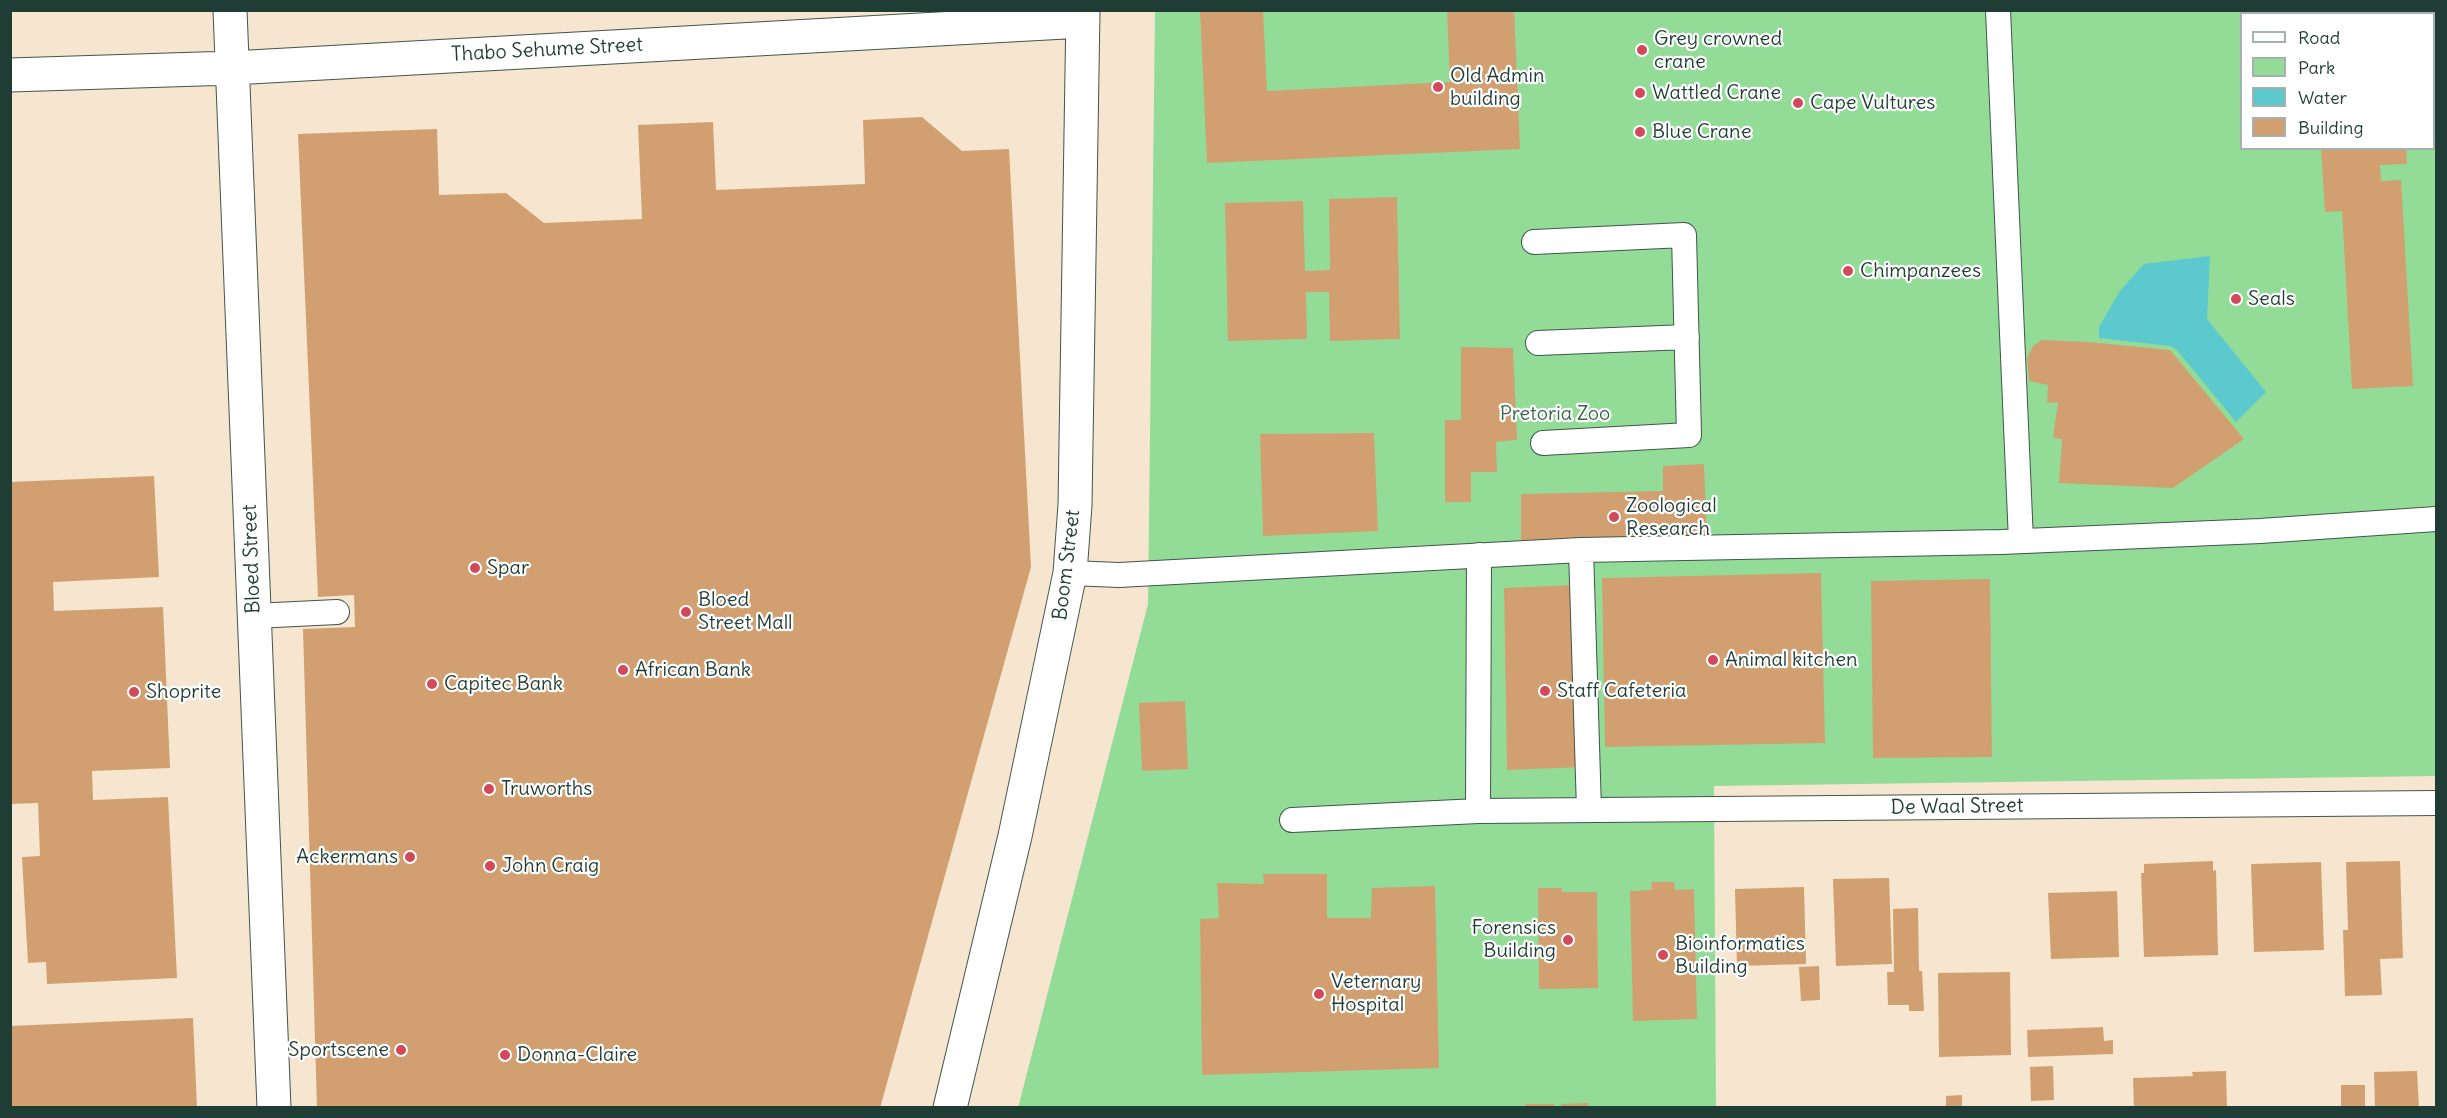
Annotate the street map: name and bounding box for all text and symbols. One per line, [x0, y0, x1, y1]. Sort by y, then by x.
legend [2240, 12, 2435, 150]
text: Road [2298, 26, 2340, 49]
place label: Grey crowned crane [1654, 27, 1782, 74]
street label: Thabo Sehume Street [451, 33, 643, 67]
marker: Grey crowned crane [1635, 43, 1649, 57]
text: Park [2298, 56, 2335, 79]
place label: Old Admin building [1450, 64, 1545, 111]
marker: Old Admin building [1431, 80, 1445, 94]
place label: Wattled Crane [1652, 81, 1781, 105]
marker: Wattled Crane [1633, 86, 1647, 100]
text: Water [2298, 86, 2347, 109]
place label: Cape Vultures [1810, 91, 1935, 115]
marker: Cape Vultures [1791, 96, 1805, 110]
text: Building [2298, 116, 2363, 139]
place label: Blue Crane [1652, 120, 1751, 144]
marker: Blue Crane [1633, 125, 1647, 139]
place label: Chimpanzees [1860, 259, 1981, 283]
marker: Chimpanzees [1841, 264, 1855, 278]
place label: Seals [2248, 287, 2295, 311]
marker: Seals [2229, 292, 2243, 306]
park label: Pretoria Zoo [1500, 402, 1610, 426]
place label: Zoological Research [1626, 494, 1717, 541]
street label: Bloed Street [238, 504, 266, 614]
street label: Boom Street [1048, 508, 1086, 622]
marker: Zoological Research [1607, 510, 1621, 524]
place label: Spar [487, 556, 529, 580]
marker: Spar [468, 561, 482, 575]
place label: Bloed Street Mall [698, 588, 793, 635]
marker: Bloed Street Mall [679, 605, 693, 619]
place label: Animal kitchen [1725, 648, 1858, 672]
marker: Animal kitchen [1706, 653, 1720, 667]
place label: African Bank [635, 658, 751, 682]
marker: African Bank [616, 663, 630, 677]
place label: Capitec Bank [444, 672, 563, 696]
marker: Capitec Bank [425, 677, 439, 691]
place label: Staff Cafeteria [1557, 679, 1686, 703]
place label: Shoprite [146, 680, 221, 704]
marker: Staff Cafeteria [1538, 684, 1552, 698]
marker: Shoprite [127, 685, 141, 699]
place label: Truworths [501, 777, 592, 801]
marker: Truworths [482, 782, 496, 796]
street label: De Waal Street [1890, 794, 2024, 820]
place label: Ackermans [296, 845, 398, 869]
marker: Ackermans [403, 850, 417, 864]
place label: John Craig [502, 854, 599, 878]
marker: John Craig [483, 859, 497, 873]
place label: Forensics Building [1472, 916, 1556, 963]
place label: Bioinformatics Building [1675, 932, 1805, 979]
marker: Forensics Building [1561, 933, 1575, 947]
marker: Bioinformatics Building [1656, 948, 1670, 962]
place label: Veternary Hospital [1331, 970, 1421, 1017]
marker: Veternary Hospital [1312, 987, 1326, 1001]
place label: Sportscene [288, 1038, 389, 1062]
marker: Sportscene [394, 1043, 408, 1057]
place label: Donna-Claire [517, 1043, 637, 1067]
marker: Donna-Claire [498, 1048, 512, 1062]

